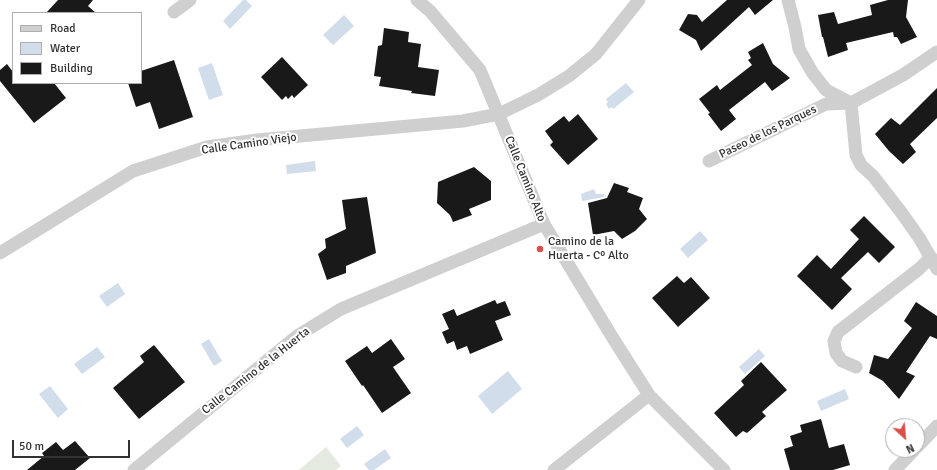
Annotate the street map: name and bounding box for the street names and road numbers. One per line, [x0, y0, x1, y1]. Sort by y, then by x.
street label: Paseo de los Parques [717, 102, 819, 162]
street label: Calle Camino Viejo [201, 130, 297, 158]
street label: Calle Camino Alto [501, 134, 549, 224]
street label: Calle Camino de la Huerta [199, 324, 313, 418]

